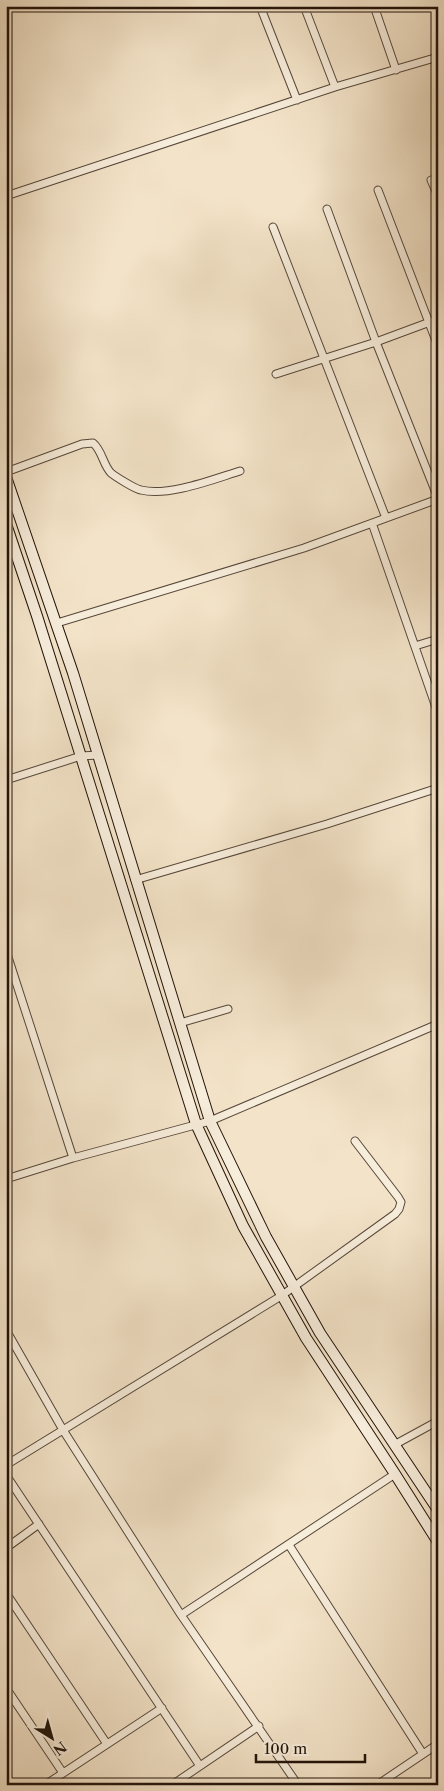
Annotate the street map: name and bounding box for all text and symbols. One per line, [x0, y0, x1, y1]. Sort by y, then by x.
north arrow [28, 1714, 78, 1764]
scale bar [256, 1731, 365, 1763]
text: N [50, 1738, 70, 1759]
text: 100 m [264, 1739, 307, 1758]

